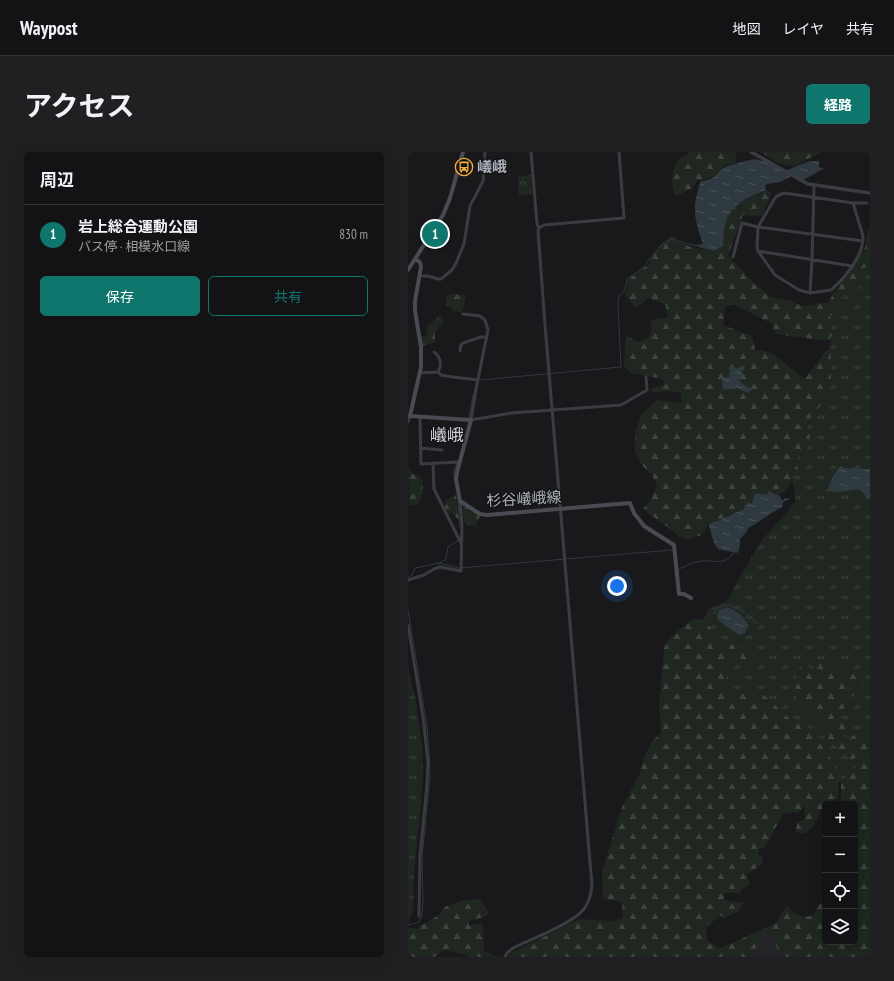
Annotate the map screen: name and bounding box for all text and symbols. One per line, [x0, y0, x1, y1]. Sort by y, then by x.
text: Waypost [20, 16, 77, 40]
text: 地図 [732, 20, 760, 38]
text: レイヤ [782, 20, 824, 38]
text: 共有 [846, 20, 874, 38]
button: 経路 [806, 84, 870, 124]
text: アクセス [24, 87, 135, 124]
bus stop icon: 嶬峨 [454, 157, 474, 177]
place label: 嶬峨 [477, 157, 507, 176]
text: 周辺 [40, 169, 74, 191]
text: 岩上総合運動公園 [78, 217, 198, 236]
pin: 1 [422, 219, 448, 249]
text: 1 [50, 226, 56, 243]
text: 830 m [339, 226, 368, 243]
text: バス停 · 相模水口線 [78, 238, 190, 255]
button: 保存 [40, 276, 200, 316]
button: 共有 [208, 276, 368, 316]
district label: 嶬峨 [430, 424, 464, 446]
street label: 杉谷嶬峨線 [486, 487, 562, 510]
your location [607, 576, 627, 596]
map controls [822, 801, 858, 945]
button: + [822, 801, 858, 837]
button: − [822, 837, 858, 873]
button: locate [822, 873, 858, 909]
button: layers [822, 909, 858, 945]

